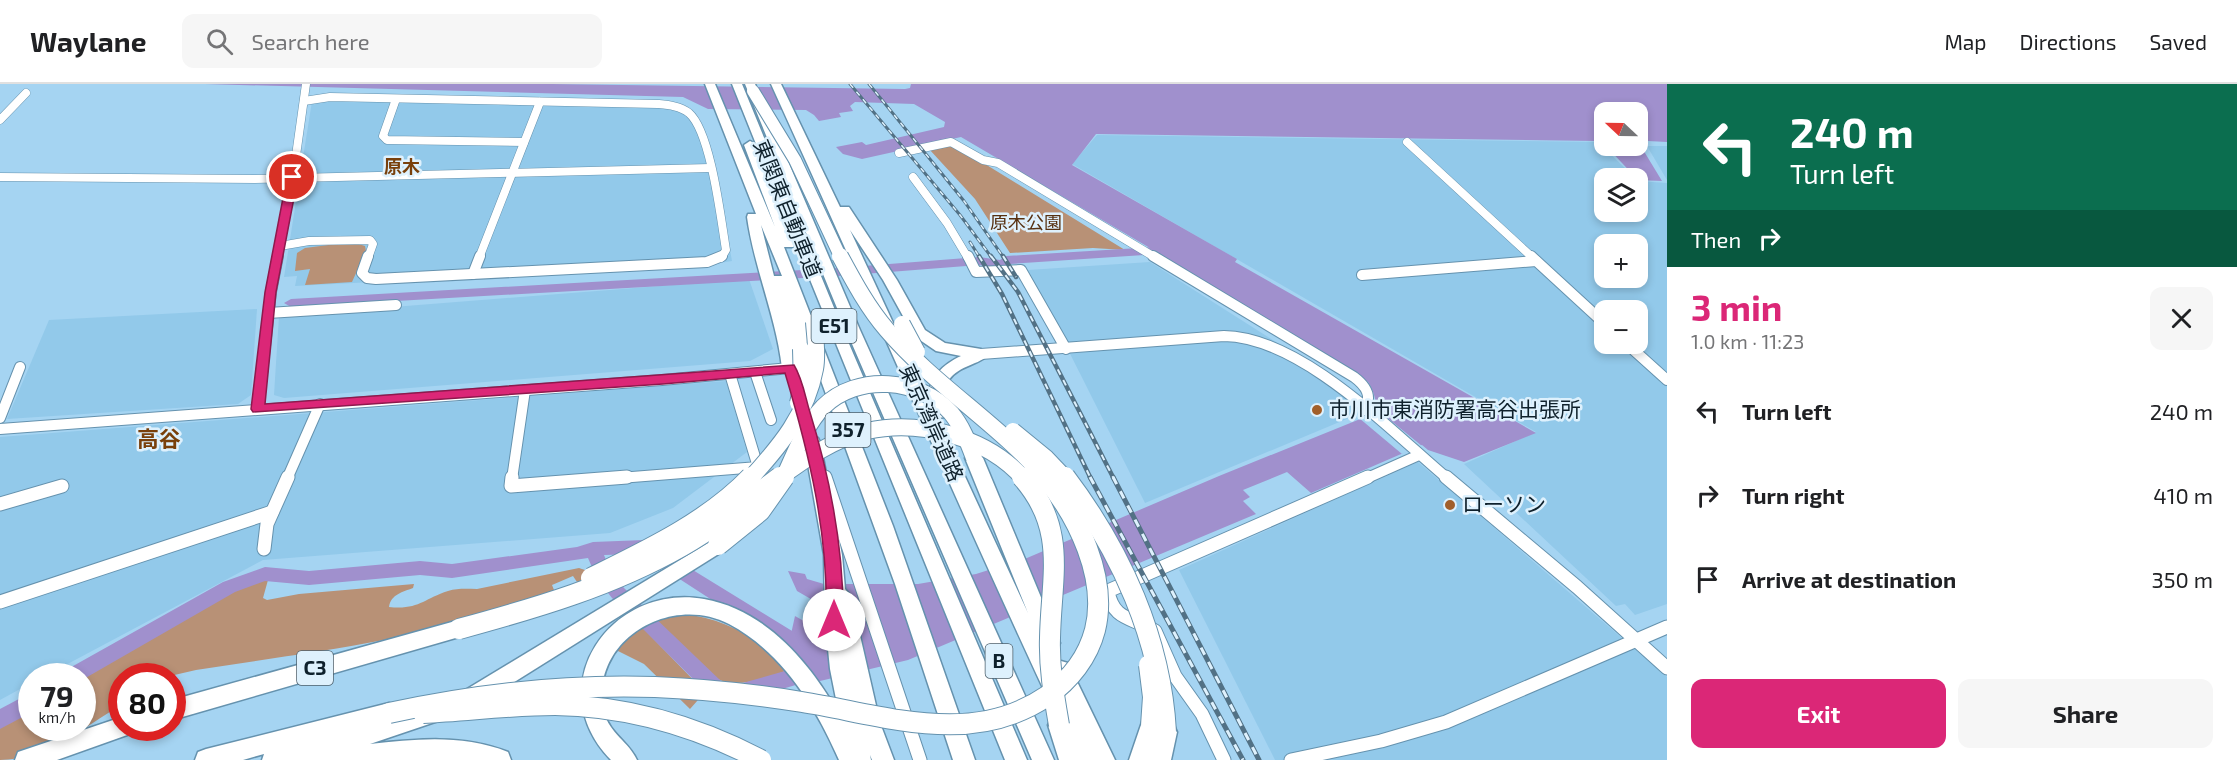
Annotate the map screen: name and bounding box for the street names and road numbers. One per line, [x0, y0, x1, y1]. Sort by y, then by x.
street label: 東関東自動車道 [749, 136, 828, 281]
road number: E51 [812, 309, 856, 343]
street label: 東京湾岸道路 [895, 360, 969, 485]
road number: 357 [826, 413, 870, 447]
road number: B [986, 644, 1012, 678]
road number: C3 [297, 651, 333, 685]

